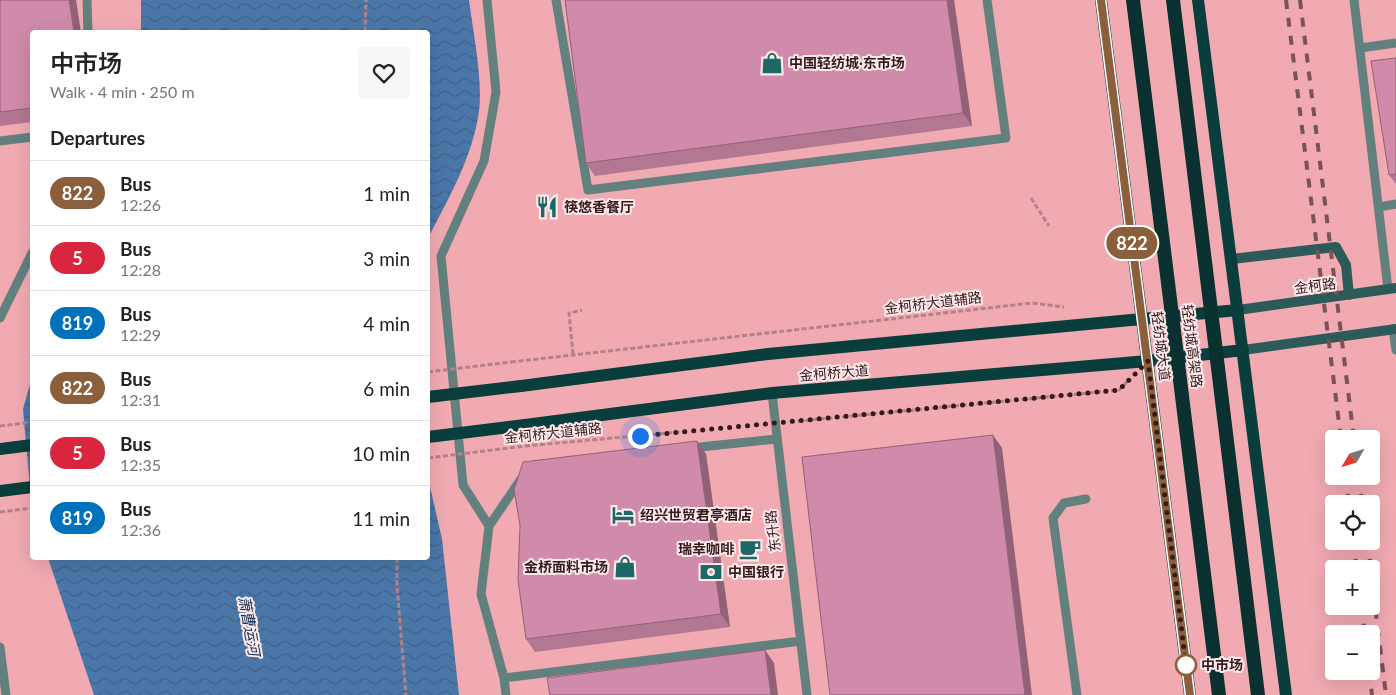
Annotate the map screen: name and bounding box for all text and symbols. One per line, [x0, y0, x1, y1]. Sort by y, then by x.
button: heart [358, 47, 410, 99]
text: 中市场 [50, 48, 122, 77]
shop icon: 中国轻纺城·东市场 [759, 50, 785, 76]
place label: 中国轻纺城·东市场 [789, 54, 905, 71]
text: Walk · 4 min · 250 m [50, 82, 195, 101]
text: Departures [50, 126, 145, 149]
text: Bus [120, 172, 151, 195]
text: 822 [62, 182, 93, 204]
text: 1 min [363, 182, 410, 205]
restaurant icon: 筷悠香餐厅 [534, 194, 560, 220]
text: 12:26 [120, 195, 161, 214]
place label: 筷悠香餐厅 [564, 198, 634, 215]
line badge: 822 [1103, 227, 1161, 259]
text: 822 [1116, 232, 1148, 254]
text: Bus [120, 237, 151, 260]
text: 5 [72, 247, 83, 269]
text: 3 min [363, 247, 410, 270]
text: 12:28 [120, 260, 161, 279]
street label: 金柯路 [1293, 274, 1337, 297]
street label: 金柯桥大道辅路 [883, 288, 983, 317]
text: Bus [120, 302, 151, 325]
street label: 轻纺城高架路 [1179, 303, 1206, 389]
street label: 轻纺城大道 [1149, 310, 1174, 382]
text: 819 [62, 312, 93, 334]
text: 4 min [363, 312, 410, 335]
text: 12:29 [120, 325, 161, 344]
street label: 金柯桥大道 [798, 361, 870, 384]
text: Bus [120, 367, 151, 390]
text: 822 [62, 377, 93, 399]
text: 6 min [363, 377, 410, 400]
text: 12:31 [120, 390, 161, 409]
street label: 金柯桥大道辅路 [503, 419, 603, 446]
your location [628, 424, 653, 449]
north arrow [1325, 430, 1380, 485]
map controls [1325, 430, 1380, 680]
text: Bus [120, 432, 151, 455]
text: 5 [72, 442, 83, 464]
text: 10 min [352, 442, 410, 465]
text: 12:35 [120, 455, 161, 474]
button: locate [1325, 495, 1380, 550]
text: Bus [120, 497, 151, 520]
hotel icon: 绍兴世贸君亭酒店 [610, 502, 636, 528]
place label: 绍兴世贸君亭酒店 [640, 506, 752, 523]
text: 819 [62, 507, 93, 529]
text: 11 min [352, 507, 410, 530]
street label: 东升路 [762, 509, 783, 553]
text: 12:36 [120, 520, 161, 539]
cafe icon: 瑞幸咖啡 [737, 536, 763, 562]
place label: 瑞幸咖啡 [678, 540, 735, 557]
shop icon: 金桥面料市场 [612, 554, 638, 580]
place label: 金桥面料市场 [524, 558, 608, 575]
bank icon: 中国银行 [698, 559, 724, 585]
button: + [1325, 560, 1380, 615]
place label: 中国银行 [728, 563, 784, 580]
water label: 萧曹运河 [236, 595, 265, 660]
button: − [1325, 625, 1380, 680]
marker: 中市场 [1175, 654, 1197, 676]
place label: 中市场 [1201, 656, 1243, 673]

